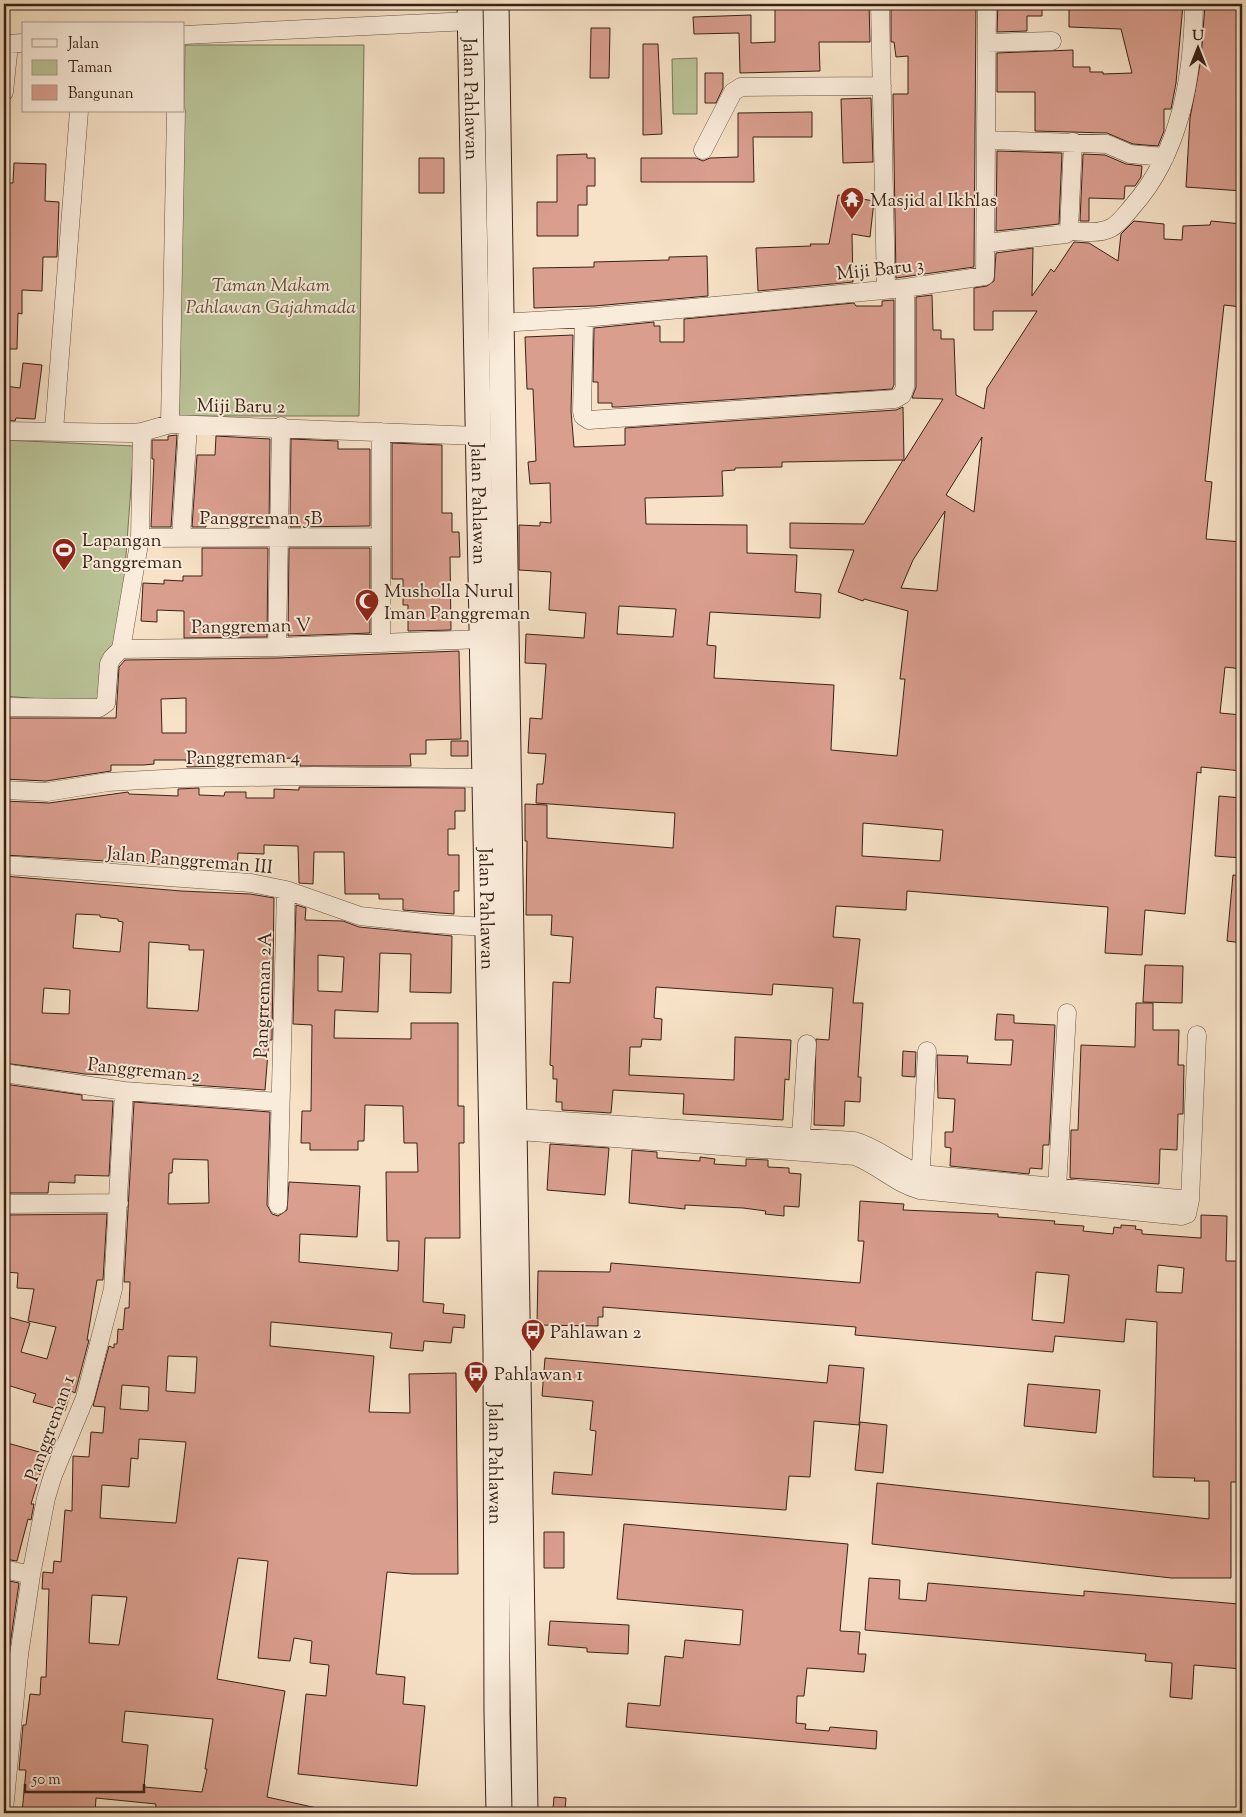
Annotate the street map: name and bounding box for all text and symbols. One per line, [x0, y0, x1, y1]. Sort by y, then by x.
legend [22, 22, 185, 112]
north arrow [1174, 22, 1224, 72]
text: U [1192, 27, 1204, 47]
text: Jalan [67, 34, 99, 55]
street label: Jalan Pahlawan [455, 37, 484, 160]
text: Taman [68, 58, 112, 79]
text: Bangunan [68, 84, 134, 105]
temple icon: Masjid al Ikhlas [839, 186, 865, 220]
place label: Masjid al Ikhlas [870, 188, 997, 215]
street label: Miji Baru 3 [835, 252, 925, 289]
park label: Taman Makam Pahlawan Gajahmada [186, 273, 356, 322]
street label: Miji Baru 2 [196, 393, 286, 422]
street label: Jalan Pahlawan [462, 442, 492, 565]
street label: Panggreman 5B [200, 506, 322, 533]
place label: Lapangan Panggreman [82, 528, 182, 577]
sports icon: Lapangan Panggreman [51, 537, 77, 571]
place label: Musholla Nurul Iman Panggreman [384, 579, 530, 628]
mosque icon: Musholla Nurul Iman Panggreman [354, 588, 380, 622]
street label: Panggreman V [191, 613, 311, 642]
street label: Panggreman 4 [186, 744, 301, 773]
street label: Jalan Panggreman III [105, 841, 274, 882]
street label: Jalan Pahlawan [470, 847, 500, 970]
street label: Pangrreman 2A [249, 931, 280, 1059]
street label: Panggreman 2 [86, 1052, 202, 1091]
bus stop icon: Pahlawan 2 [520, 1318, 546, 1352]
place label: Pahlawan 2 [550, 1320, 641, 1347]
bus stop icon: Pahlawan 1 [463, 1360, 489, 1394]
place label: Pahlawan 1 [494, 1362, 583, 1389]
street label: Panggreman 1 [20, 1372, 83, 1486]
street label: Jalan Pahlawan [480, 1402, 507, 1525]
scale bar [25, 1762, 144, 1794]
text: 50 m [31, 1770, 61, 1791]

